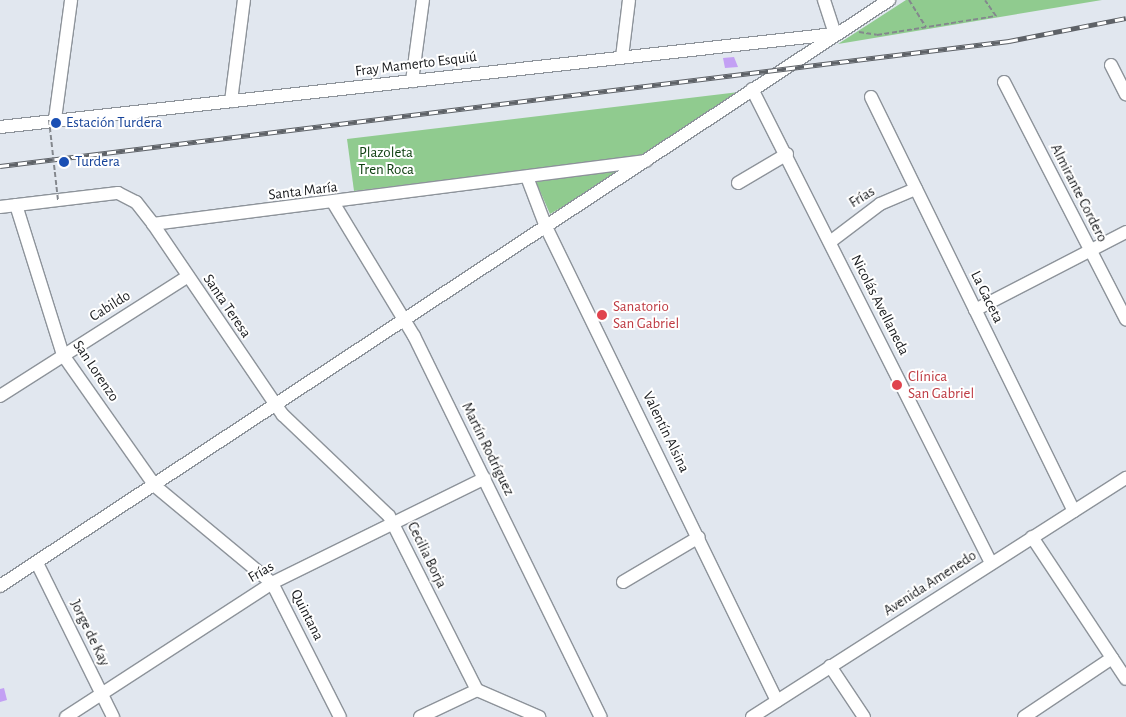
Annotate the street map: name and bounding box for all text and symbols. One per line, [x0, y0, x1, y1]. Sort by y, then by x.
street label: Fray Mamerto Esquiú [354, 48, 478, 80]
place label: Estación Turdera [66, 114, 162, 132]
marker: Estación Turdera [50, 117, 62, 129]
street label: Almirante Cordero [1047, 141, 1111, 245]
park label: Plazoleta Tren Roca [358, 143, 414, 178]
place label: Turdera [75, 153, 120, 171]
marker: Turdera [57, 155, 71, 169]
street label: Santa María [267, 178, 339, 204]
street label: Frías [846, 182, 878, 212]
street label: Nicolás Avellaneda [847, 252, 913, 358]
street label: La Gaceta [967, 268, 1007, 326]
street label: Santa Teresa [199, 271, 255, 341]
street label: Cabildo [86, 286, 134, 326]
place label: Sanatorio San Gabriel [613, 297, 679, 332]
marker: Sanatorio San Gabriel [595, 308, 609, 322]
street label: San Lorenzo [69, 337, 123, 405]
place label: Clínica San Gabriel [908, 367, 974, 402]
marker: Clínica San Gabriel [890, 378, 904, 392]
street label: Valentín Alsina [639, 389, 693, 475]
street label: Martín Rodríguez [458, 399, 518, 499]
street label: Cecilia Borja [403, 519, 451, 591]
street label: Avenida Amenedo [880, 546, 980, 620]
street label: Frías [245, 557, 277, 587]
street label: Quintana [287, 586, 327, 644]
street label: Jorge de Kay [66, 597, 114, 669]

